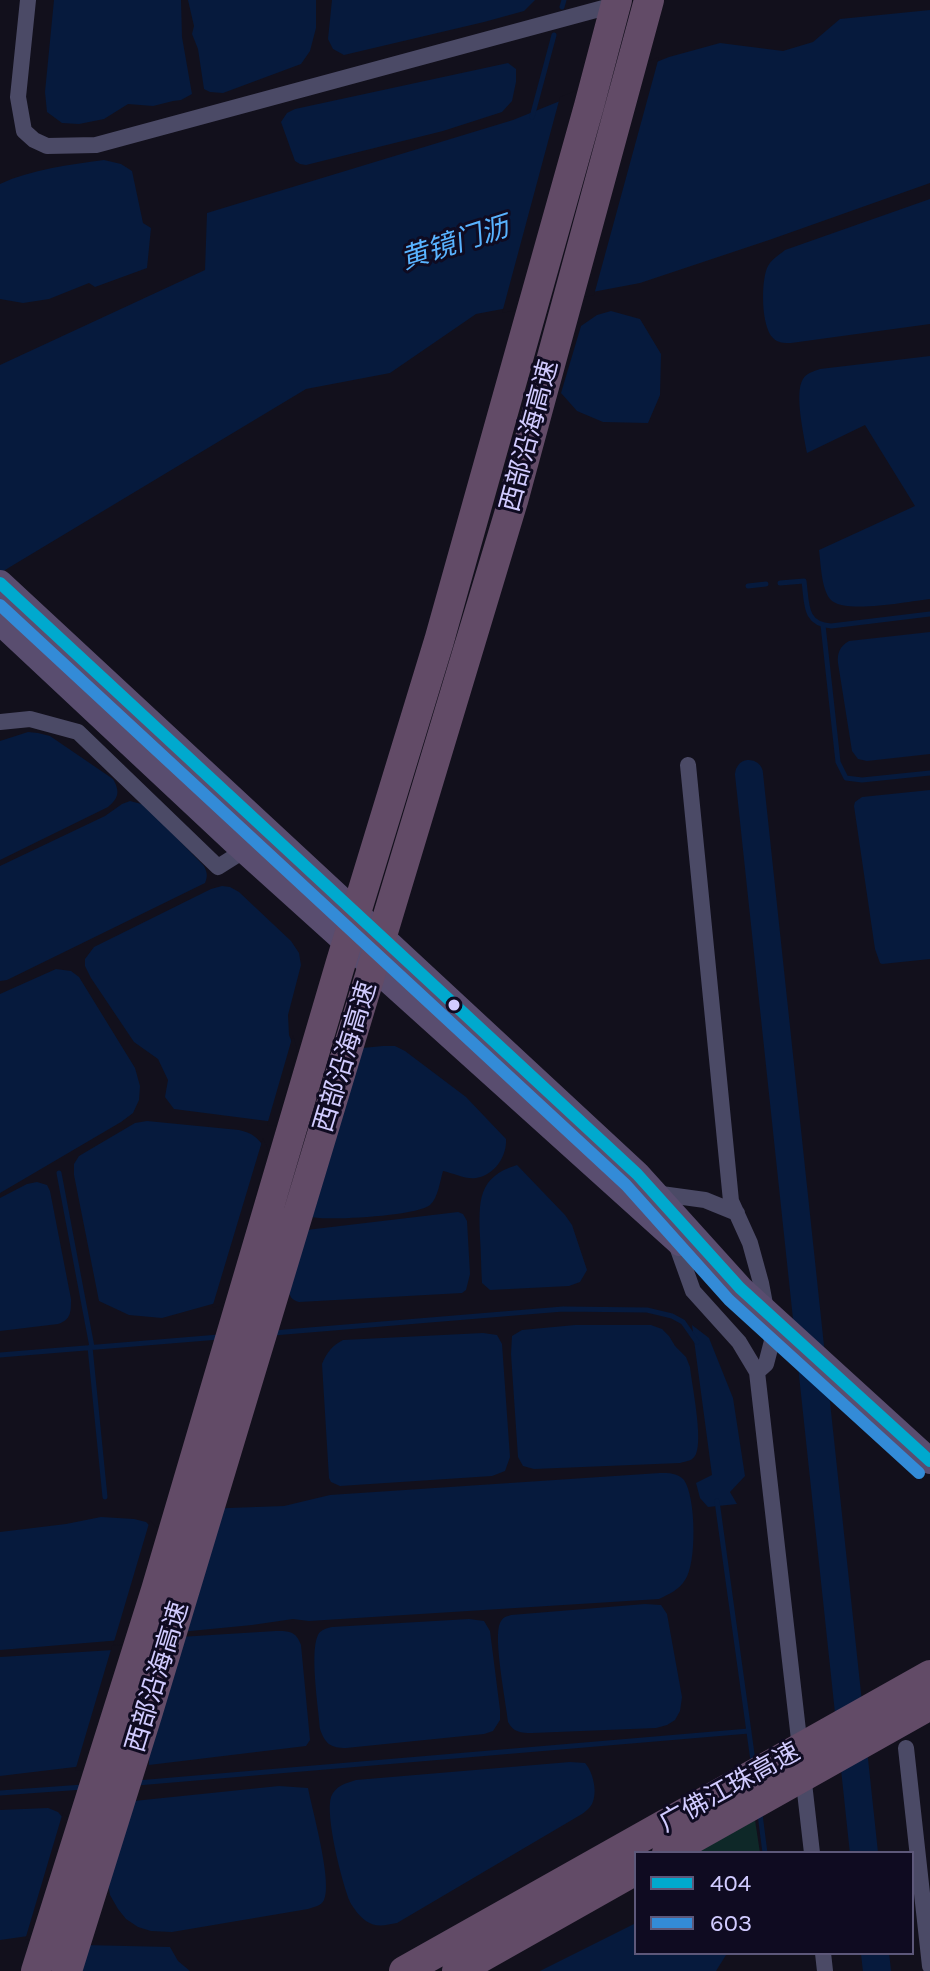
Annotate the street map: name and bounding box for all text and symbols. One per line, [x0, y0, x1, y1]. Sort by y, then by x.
water label: 黄镜门沥 [397, 211, 513, 277]
street label: 西部沿海高速 [495, 357, 565, 515]
street label: 西部沿海高速 [308, 978, 384, 1136]
unlabelled marker [446, 997, 462, 1013]
street label: 西部沿海高速 [120, 1598, 196, 1756]
street label: 广佛江珠高速 [654, 1737, 806, 1839]
legend [634, 1851, 914, 1955]
text: 404 [710, 1869, 751, 1897]
text: 603 [710, 1909, 752, 1937]

